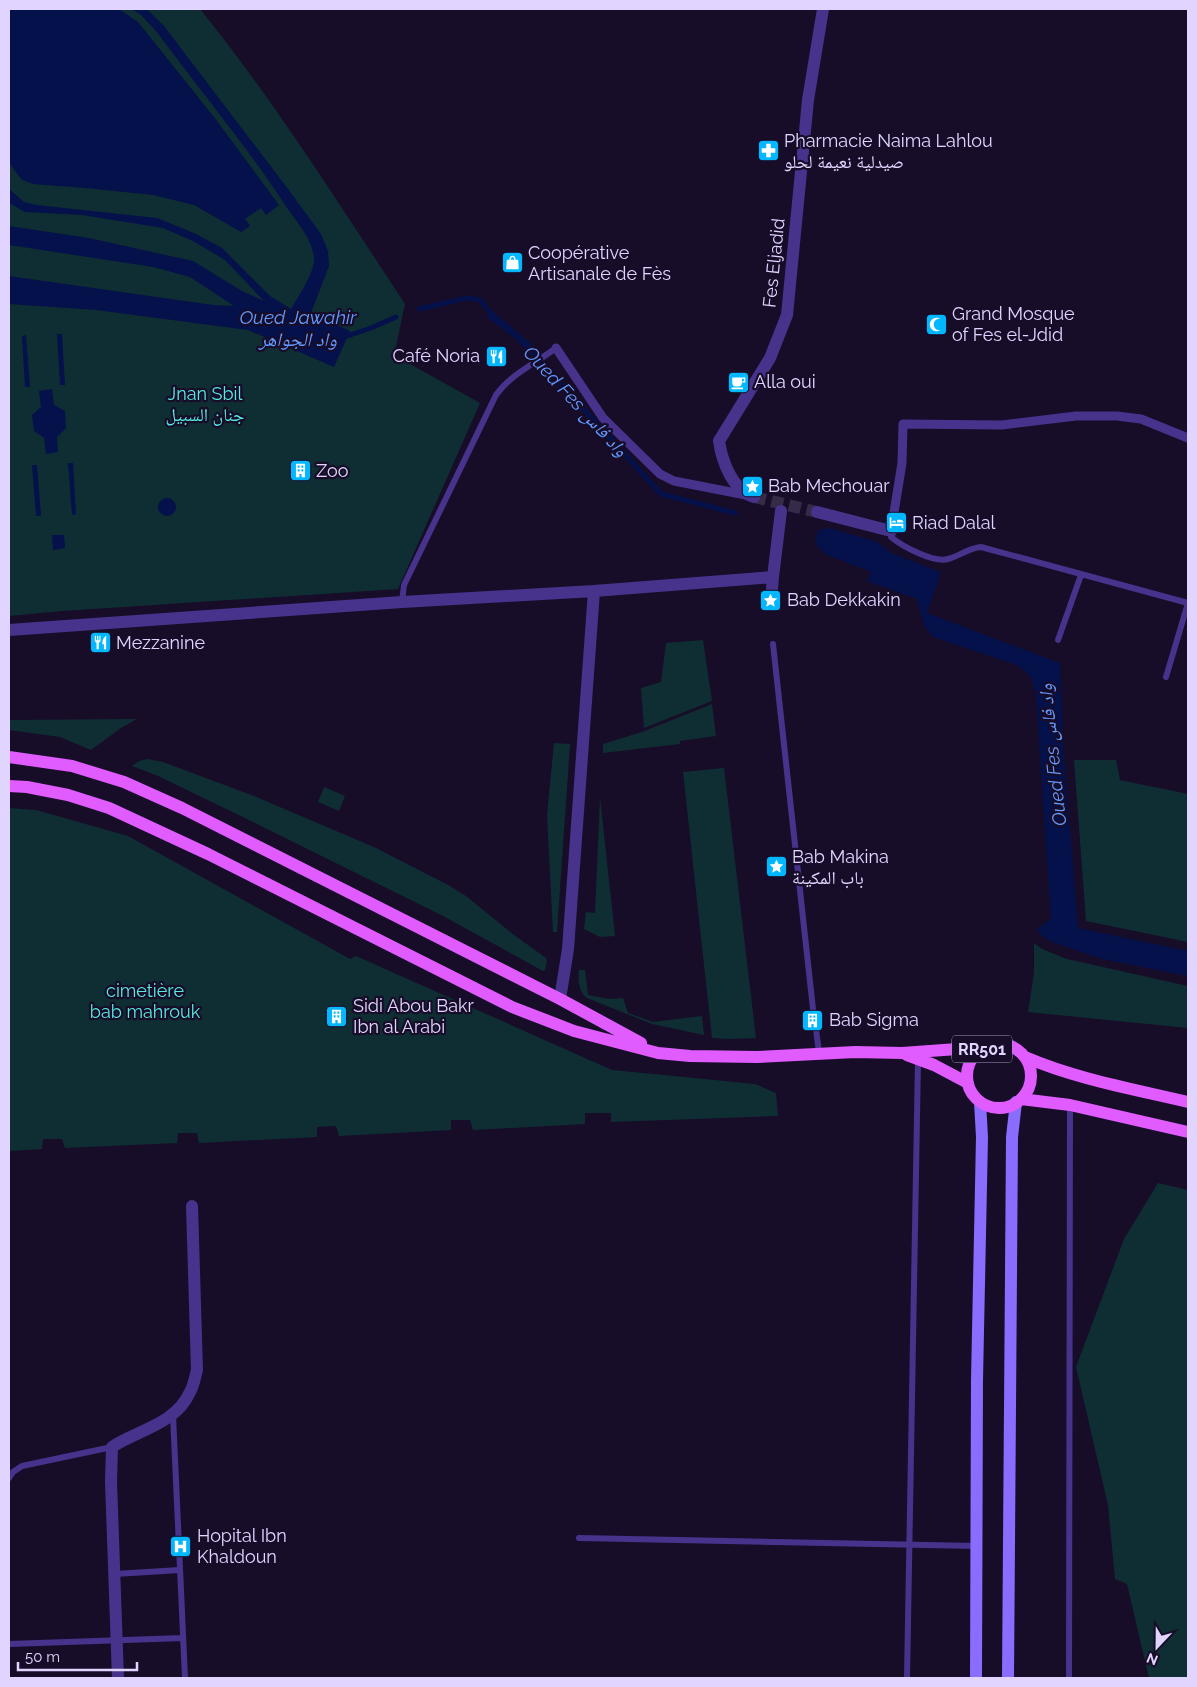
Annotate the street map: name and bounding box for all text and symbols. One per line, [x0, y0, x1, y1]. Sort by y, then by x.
place label: Pharmacie Naima Lahlou صيدلية نعيمة لحلو [784, 130, 993, 172]
pharmacy icon: Pharmacie Naima Lahlou صيدلية نعيمة لحلو [756, 139, 780, 163]
street label: Fes Eljadid [758, 217, 789, 309]
place label: Coopérative Artisanale de Fès [528, 242, 671, 284]
shop icon: Coopérative Artisanale de Fès [500, 251, 524, 275]
place label: Grand Mosque of Fes el-Jdid [952, 303, 1075, 345]
water label: Oued Jawahir واد الجواهر [239, 306, 358, 350]
mosque icon: Grand Mosque of Fes el-Jdid [924, 312, 948, 336]
water label: Oued Fes واد فاس [518, 341, 633, 462]
restaurant icon: Café Noria [484, 344, 508, 368]
place label: Café Noria [393, 345, 480, 366]
cafe icon: Alla oui [726, 370, 750, 394]
place label: Alla oui [754, 371, 816, 392]
park label: Jnan Sbil جنان السبيل [166, 383, 244, 426]
building icon: Zoo [288, 459, 312, 483]
place label: Zoo [316, 460, 349, 481]
place icon: Bab Mechouar [740, 474, 764, 498]
place label: Bab Mechouar [768, 475, 890, 496]
hotel icon: Riad Dalal [884, 511, 908, 535]
place label: Riad Dalal [912, 512, 996, 533]
place icon: Bab Dekkakin [759, 588, 783, 612]
place label: Bab Dekkakin [787, 589, 901, 610]
restaurant icon: Mezzanine [88, 631, 112, 655]
place label: Mezzanine [116, 632, 206, 653]
water label: Oued Fes واد فاس [1034, 683, 1071, 827]
place label: Bab Makina باب المكينة [792, 846, 889, 889]
place icon: Bab Makina باب المكينة [764, 855, 788, 879]
park label: cimetière bab mahrouk [90, 980, 201, 1022]
place label: Sidi Abou Bakr Ibn al Arabi [353, 995, 475, 1037]
building icon: Sidi Abou Bakr Ibn al Arabi [325, 1004, 349, 1028]
building icon: Bab Sigma [801, 1008, 825, 1032]
place label: Bab Sigma [829, 1009, 919, 1030]
road number: RR501 [952, 1036, 1012, 1062]
place label: Hopital Ibn Khaldoun [197, 1525, 287, 1567]
hospital icon: Hopital Ibn Khaldoun [169, 1534, 193, 1558]
north arrow [1132, 1622, 1182, 1672]
scale bar [18, 1640, 136, 1672]
text: 50 m [25, 1648, 60, 1666]
text: N [1144, 1650, 1160, 1668]

